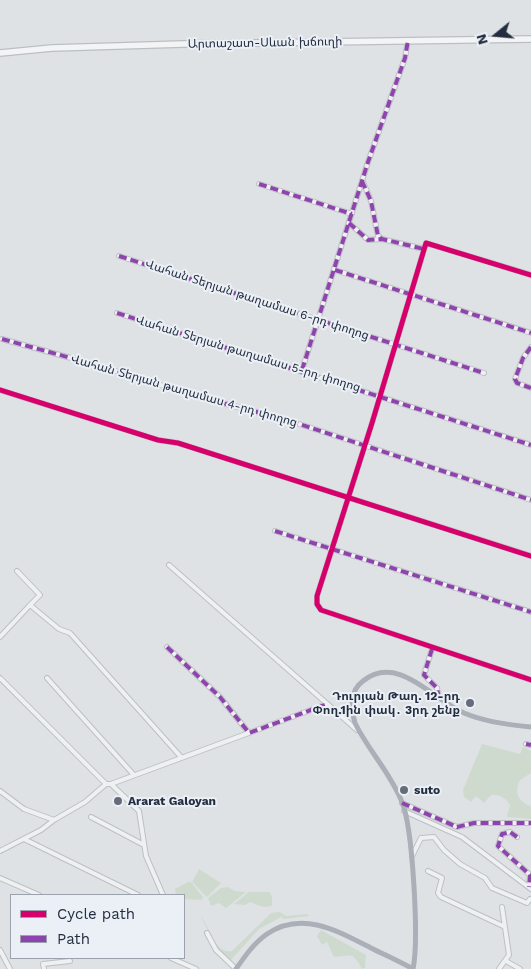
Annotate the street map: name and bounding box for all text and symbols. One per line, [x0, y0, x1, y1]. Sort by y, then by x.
north arrow [471, 10, 521, 60]
text: N [472, 32, 491, 47]
street label: Արտաշատ-Սևան խճուղի [188, 34, 342, 52]
street label: Վահան Տերյան թաղամաս 6-րդ փողոց [143, 257, 371, 343]
street label: Վահան Տերյան թաղամաս 5-րդ փողոց [134, 313, 362, 395]
street label: Վահան Տերյան թաղամաս 4-րդ փողոց [69, 352, 299, 430]
place label: Դուրյան Թաղ. 12-րդ Փող.1ին փակ․ 3րդ շենք [312, 689, 460, 717]
marker: Դուրյան Թաղ. 12-րդ Փող.1ին փակ․ 3րդ շենք [464, 697, 476, 709]
place label: suto [414, 783, 440, 797]
marker: suto [398, 784, 410, 796]
place label: Ararat Galoyan [128, 794, 216, 808]
marker: Ararat Galoyan [112, 795, 124, 807]
legend [10, 894, 185, 959]
text: Cycle path [57, 905, 135, 923]
text: Path [57, 930, 90, 948]

